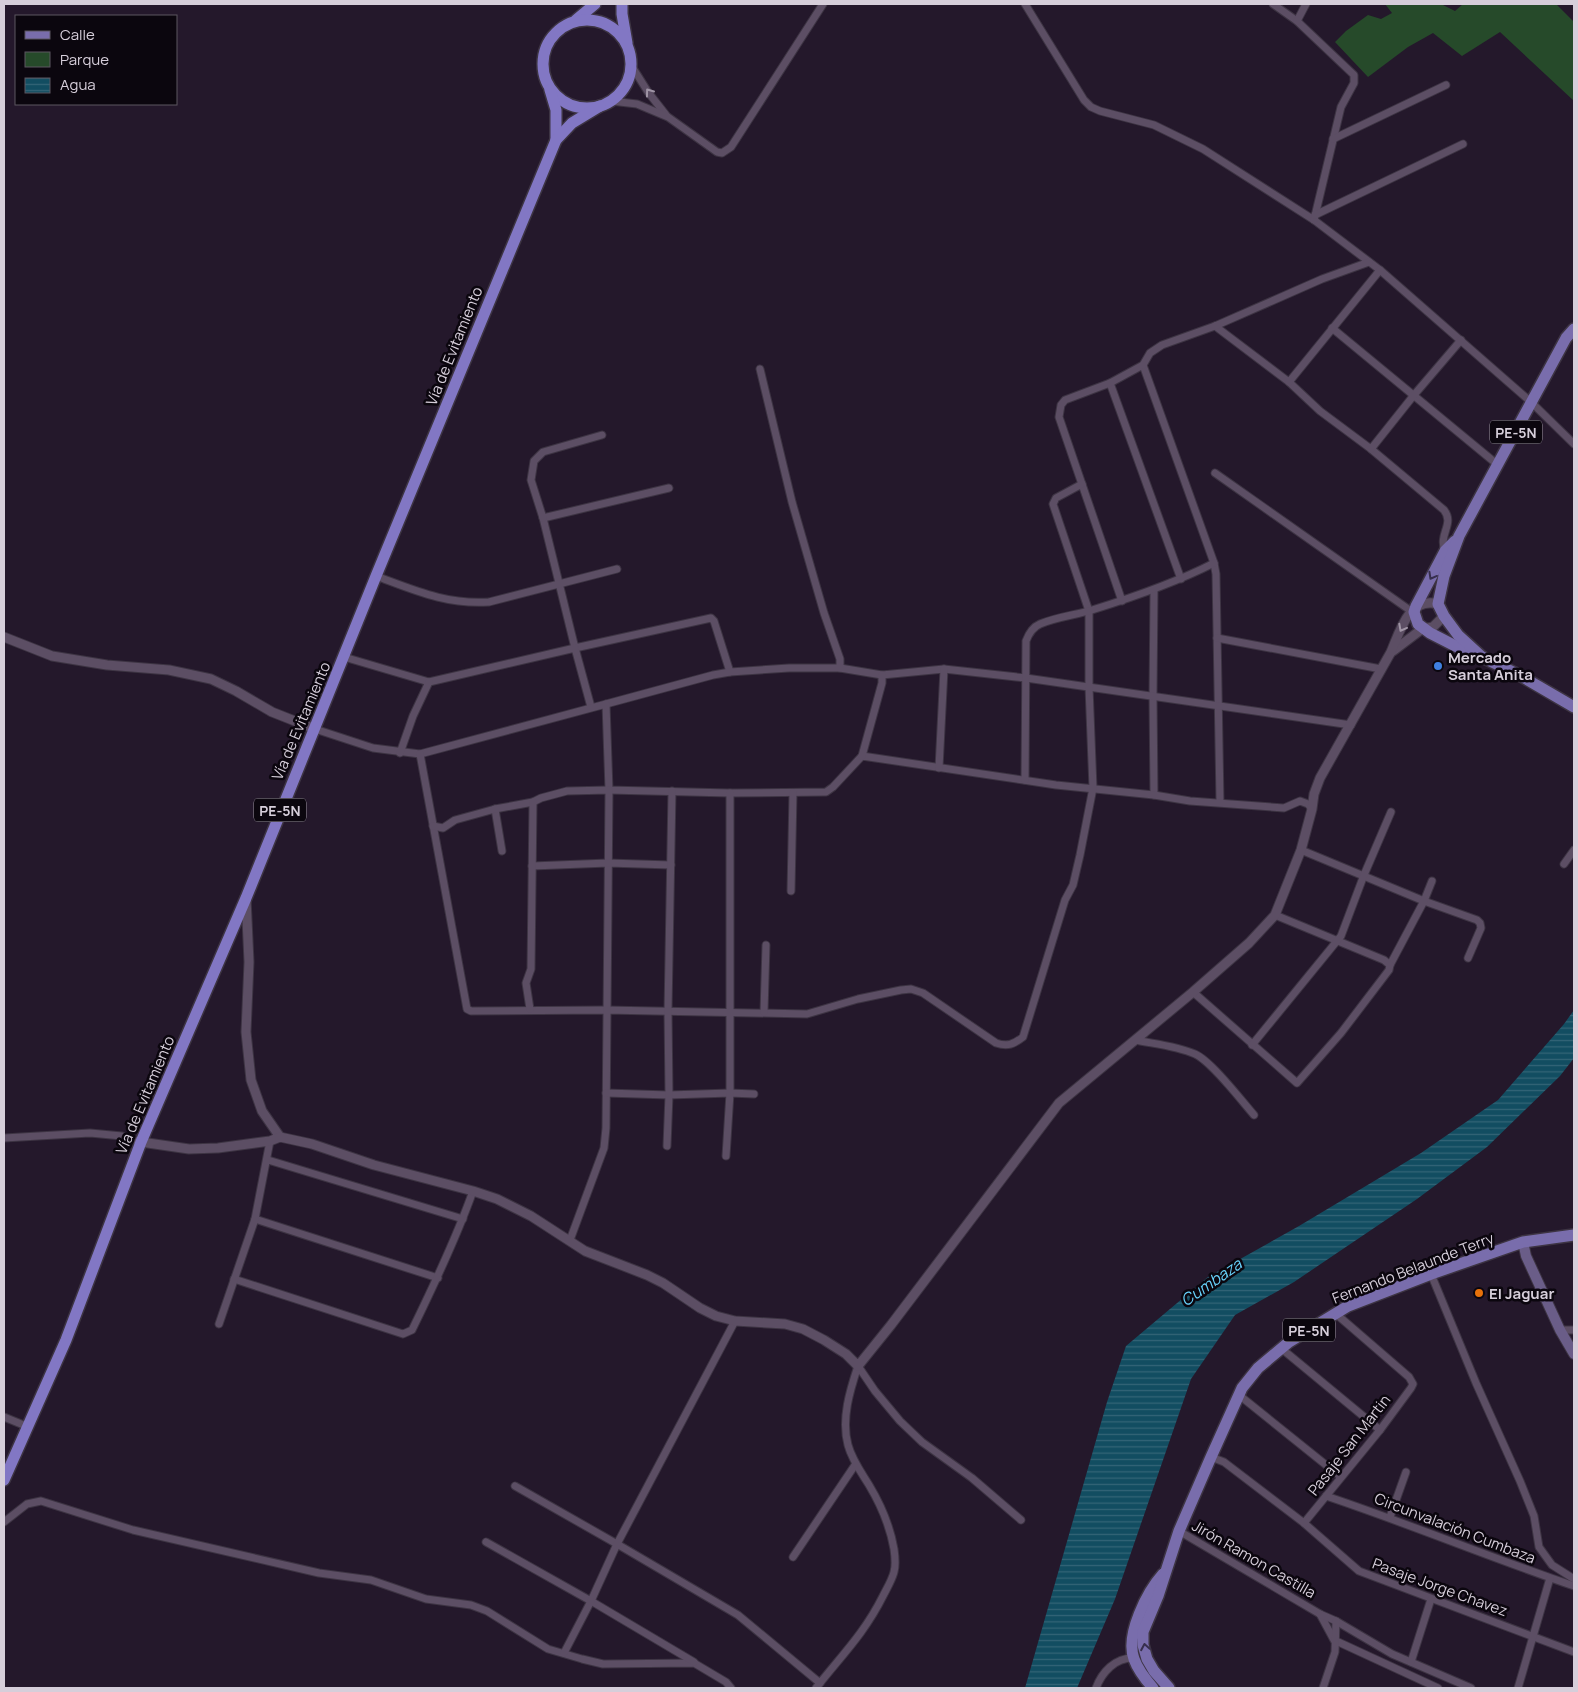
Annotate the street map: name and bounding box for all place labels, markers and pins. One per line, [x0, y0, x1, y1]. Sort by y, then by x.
place label: Mercado Santa Anita [1448, 647, 1533, 685]
marker: Mercado Santa Anita [1432, 660, 1444, 672]
place label: El Jaguar [1489, 1283, 1554, 1304]
marker: El Jaguar [1473, 1287, 1485, 1299]

